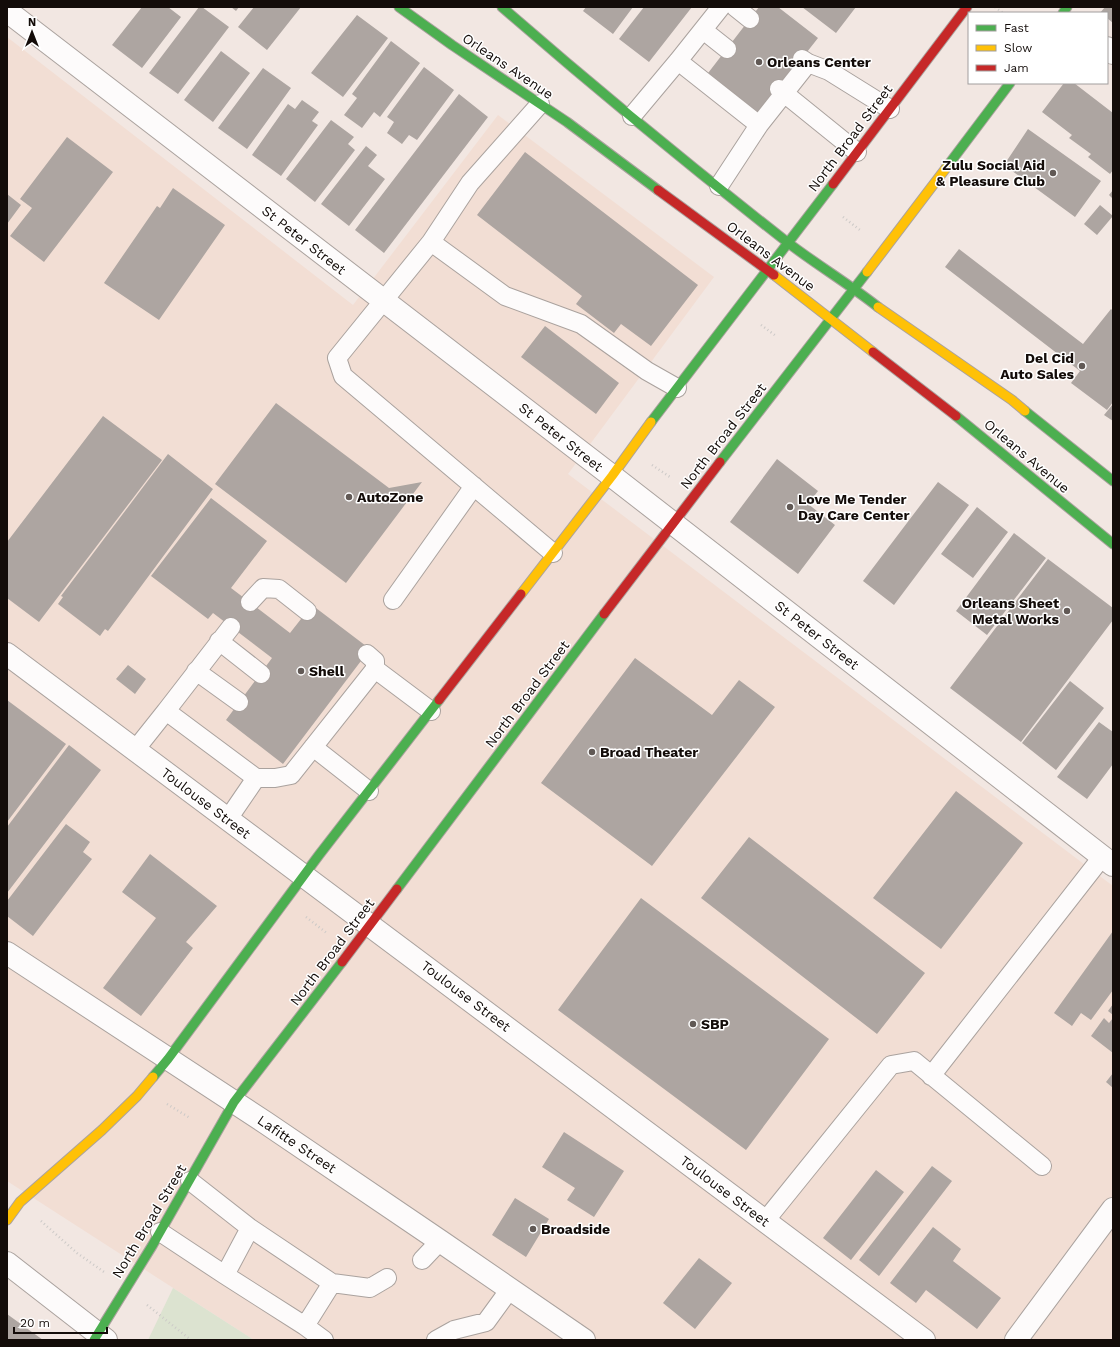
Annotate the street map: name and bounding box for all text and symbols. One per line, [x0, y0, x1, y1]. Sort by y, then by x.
north arrow [12, 12, 52, 52]
legend [968, 12, 1108, 84]
text: N [28, 16, 36, 29]
text: Fast [1004, 21, 1029, 35]
street label: Orleans Avenue [460, 30, 556, 102]
text: Slow [1004, 41, 1032, 55]
place label: Orleans Center [767, 54, 871, 70]
marker: Orleans Center [754, 57, 764, 67]
text: Jam [1004, 61, 1029, 75]
street label: North Broad Street [805, 81, 896, 195]
place label: Zulu Social Aid & Pleasure Club [936, 157, 1045, 189]
marker: Zulu Social Aid & Pleasure Club [1048, 168, 1058, 178]
street label: St Peter Street [259, 202, 349, 278]
street label: Orleans Avenue [724, 218, 818, 294]
place label: Del Cid Auto Sales [1000, 350, 1075, 382]
marker: Del Cid Auto Sales [1077, 361, 1087, 371]
street label: North Broad Street [677, 380, 769, 492]
street label: St Peter Street [516, 399, 606, 475]
street label: Orleans Avenue [981, 416, 1073, 496]
place label: AutoZone [357, 489, 423, 505]
place label: Love Me Tender Day Care Center [798, 491, 909, 523]
marker: AutoZone [344, 492, 354, 502]
marker: Love Me Tender Day Care Center [785, 502, 795, 512]
place label: Orleans Sheet Metal Works [962, 595, 1060, 627]
street label: St Peter Street [772, 597, 862, 673]
marker: Orleans Sheet Metal Works [1062, 606, 1072, 616]
street label: North Broad Street [482, 637, 573, 751]
place label: Shell [309, 663, 344, 679]
marker: Shell [296, 666, 306, 676]
place label: Broad Theater [600, 744, 698, 760]
marker: Broad Theater [587, 747, 597, 757]
street label: Toulouse Street [158, 764, 254, 842]
street label: North Broad Street [287, 895, 378, 1009]
street label: Toulouse Street [418, 957, 514, 1035]
place label: SBP [701, 1016, 729, 1032]
marker: SBP [688, 1019, 698, 1029]
street label: Lafitte Street [255, 1112, 339, 1176]
street label: Toulouse Street [677, 1152, 773, 1230]
street label: North Broad Street [109, 1161, 189, 1281]
place label: Broadside [541, 1221, 610, 1237]
marker: Broadside [528, 1224, 538, 1234]
scale bar [14, 1309, 107, 1335]
text: 20 m [20, 1316, 50, 1330]

